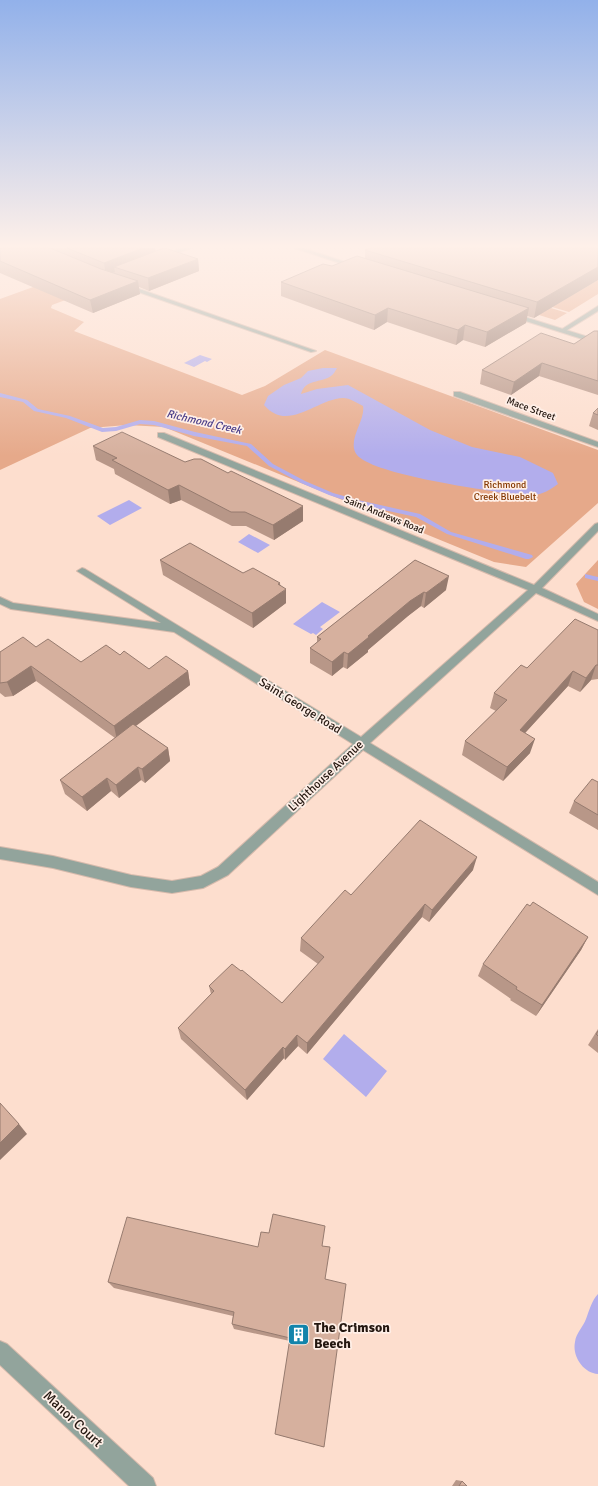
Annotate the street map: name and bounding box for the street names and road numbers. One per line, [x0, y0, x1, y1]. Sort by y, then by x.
street label: Mace Street [505, 395, 557, 424]
street label: Saint Andrews Road [342, 494, 426, 536]
street label: Saint George Road [256, 675, 344, 737]
street label: Lighthouse Avenue [285, 737, 367, 815]
street label: Manor Court [40, 1387, 106, 1451]

